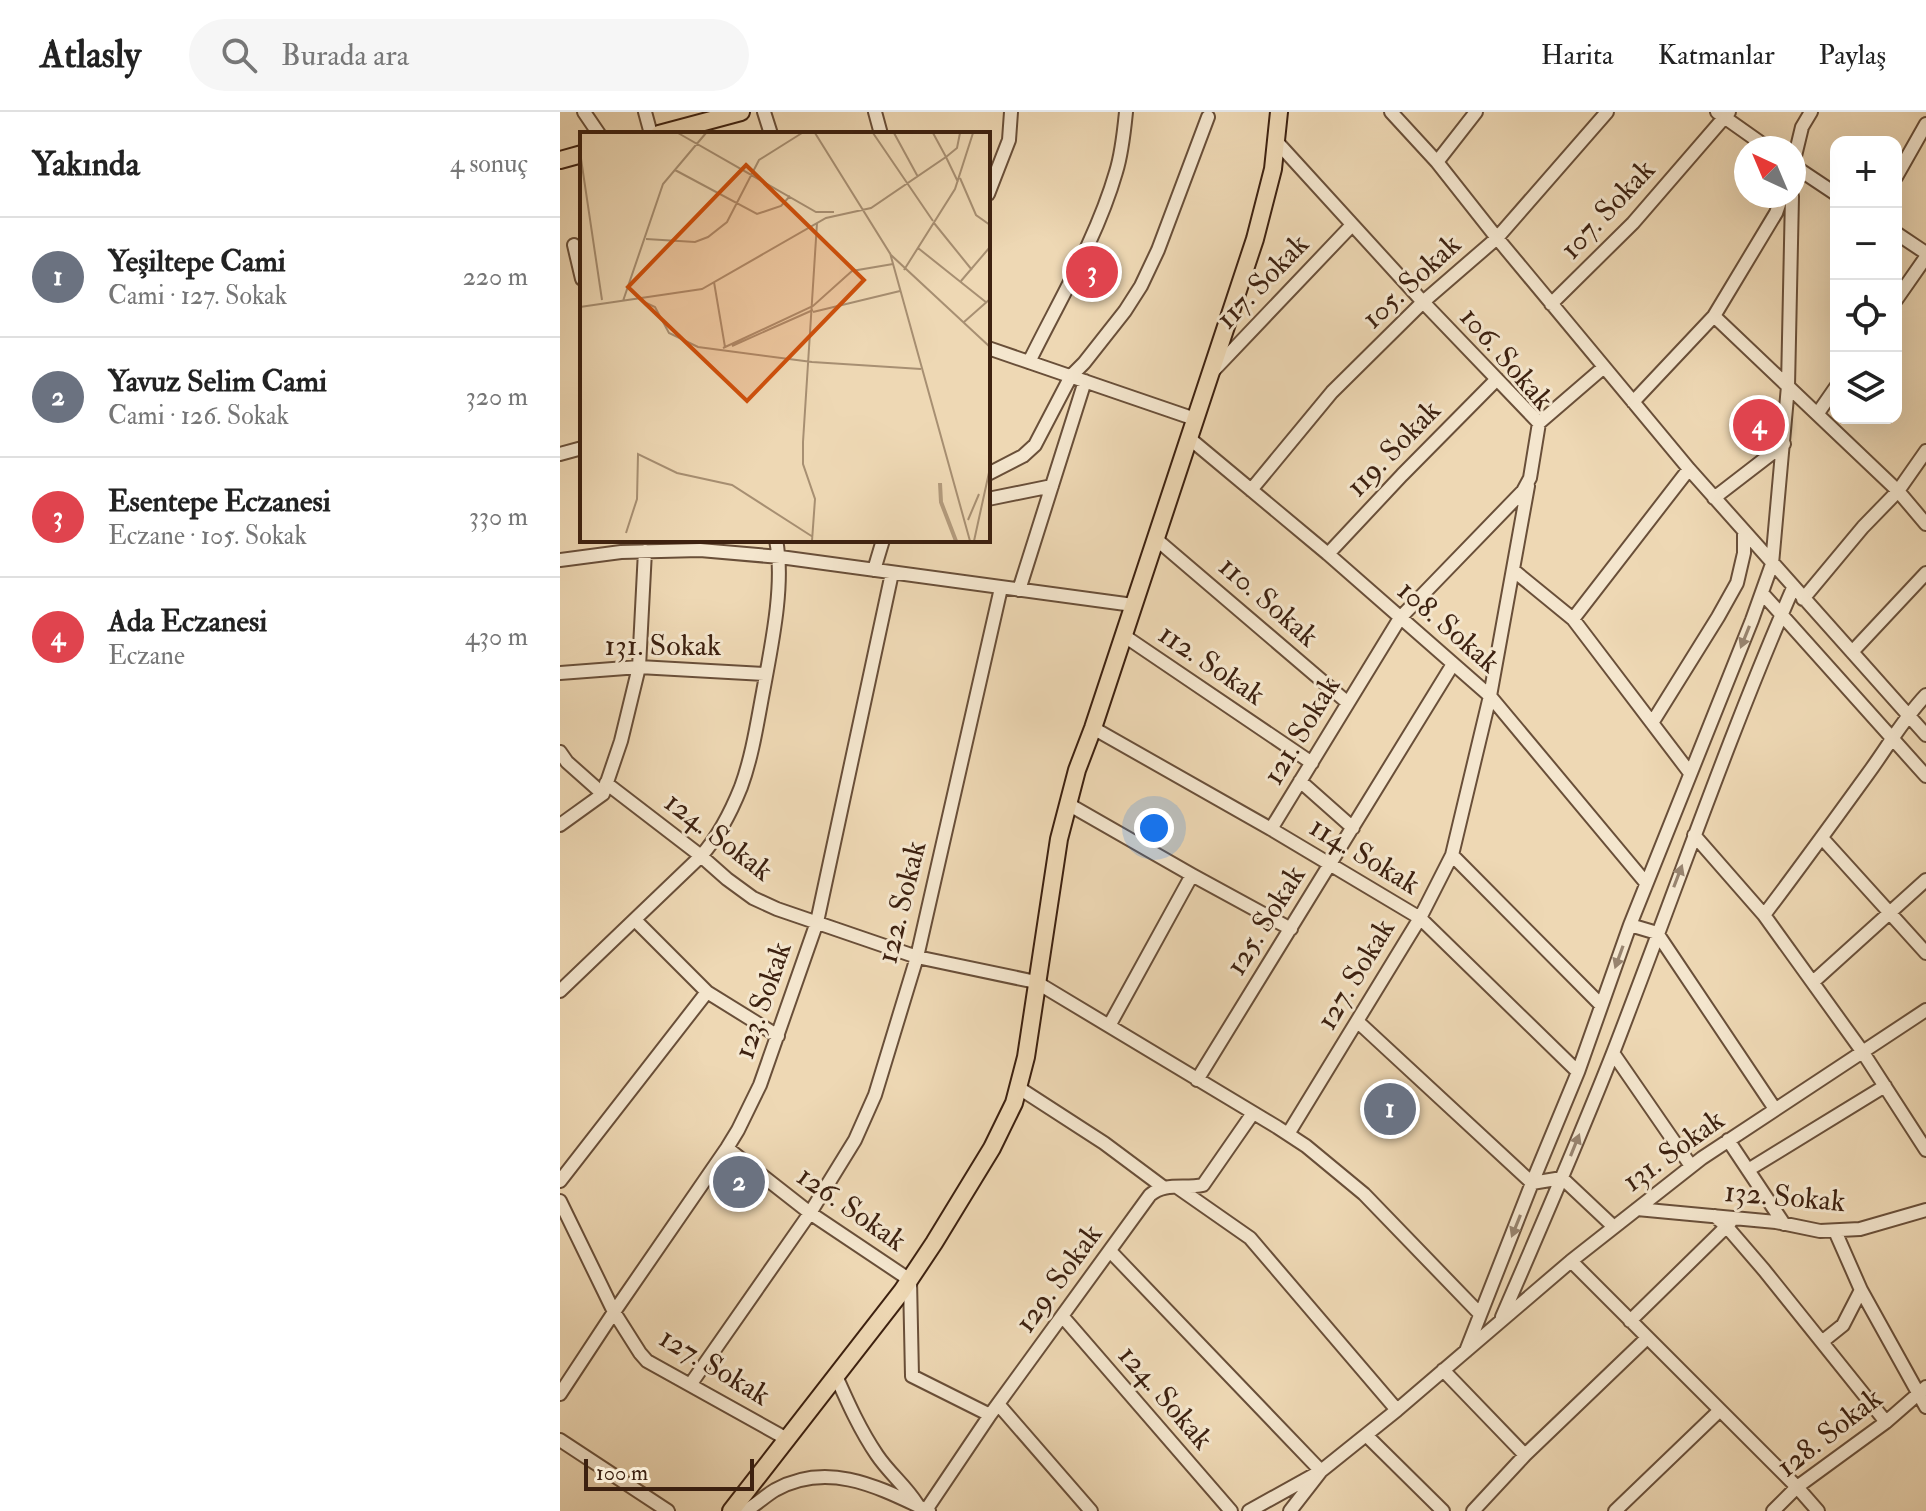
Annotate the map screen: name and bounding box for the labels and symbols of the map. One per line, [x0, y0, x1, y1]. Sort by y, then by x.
inset map [580, 132, 990, 542]
north arrow [1734, 136, 1806, 208]
street label: 107. Sokak [1552, 152, 1663, 267]
street label: 117. Sokak [1208, 226, 1317, 337]
street label: 105. Sokak [1354, 226, 1469, 337]
pin: 3 [1066, 242, 1118, 302]
street label: 106. Sokak [1452, 299, 1562, 418]
street label: 119. Sokak [1338, 392, 1449, 505]
pin: 4 [1733, 395, 1785, 455]
street label: 110. Sokak [1211, 548, 1326, 655]
street label: 108. Sokak [1390, 572, 1508, 681]
street label: 112. Sokak [1151, 615, 1272, 713]
one-way arrow [1739, 625, 1752, 649]
street label: 131. Sokak [605, 627, 721, 664]
street label: 121. Sokak [1255, 669, 1348, 791]
street label: 124. Sokak [657, 784, 780, 889]
your location [1134, 808, 1174, 848]
street label: 114. Sokak [1303, 808, 1427, 903]
street label: 122. Sokak [868, 837, 935, 967]
street label: 125. Sokak [1217, 859, 1314, 982]
one-way arrow [1672, 864, 1685, 888]
street label: 127. Sokak [1308, 912, 1403, 1036]
street label: 123. Sokak [725, 937, 800, 1064]
one-way arrow [1612, 945, 1624, 969]
pin: 1 [1364, 1079, 1416, 1139]
street label: 131. Sokak [1615, 1101, 1731, 1200]
one-way arrow [1569, 1133, 1582, 1157]
pin: 2 [713, 1152, 765, 1212]
street label: 126. Sokak [790, 1157, 914, 1259]
street label: 132. Sokak [1723, 1173, 1847, 1220]
one-way arrow [1509, 1214, 1522, 1238]
street label: 129. Sokak [1007, 1217, 1110, 1340]
street label: 127. Sokak [653, 1319, 777, 1414]
street label: 124. Sokak [1110, 1337, 1221, 1457]
street label: 128. Sokak [1769, 1380, 1890, 1485]
scale bar [584, 1455, 754, 1491]

